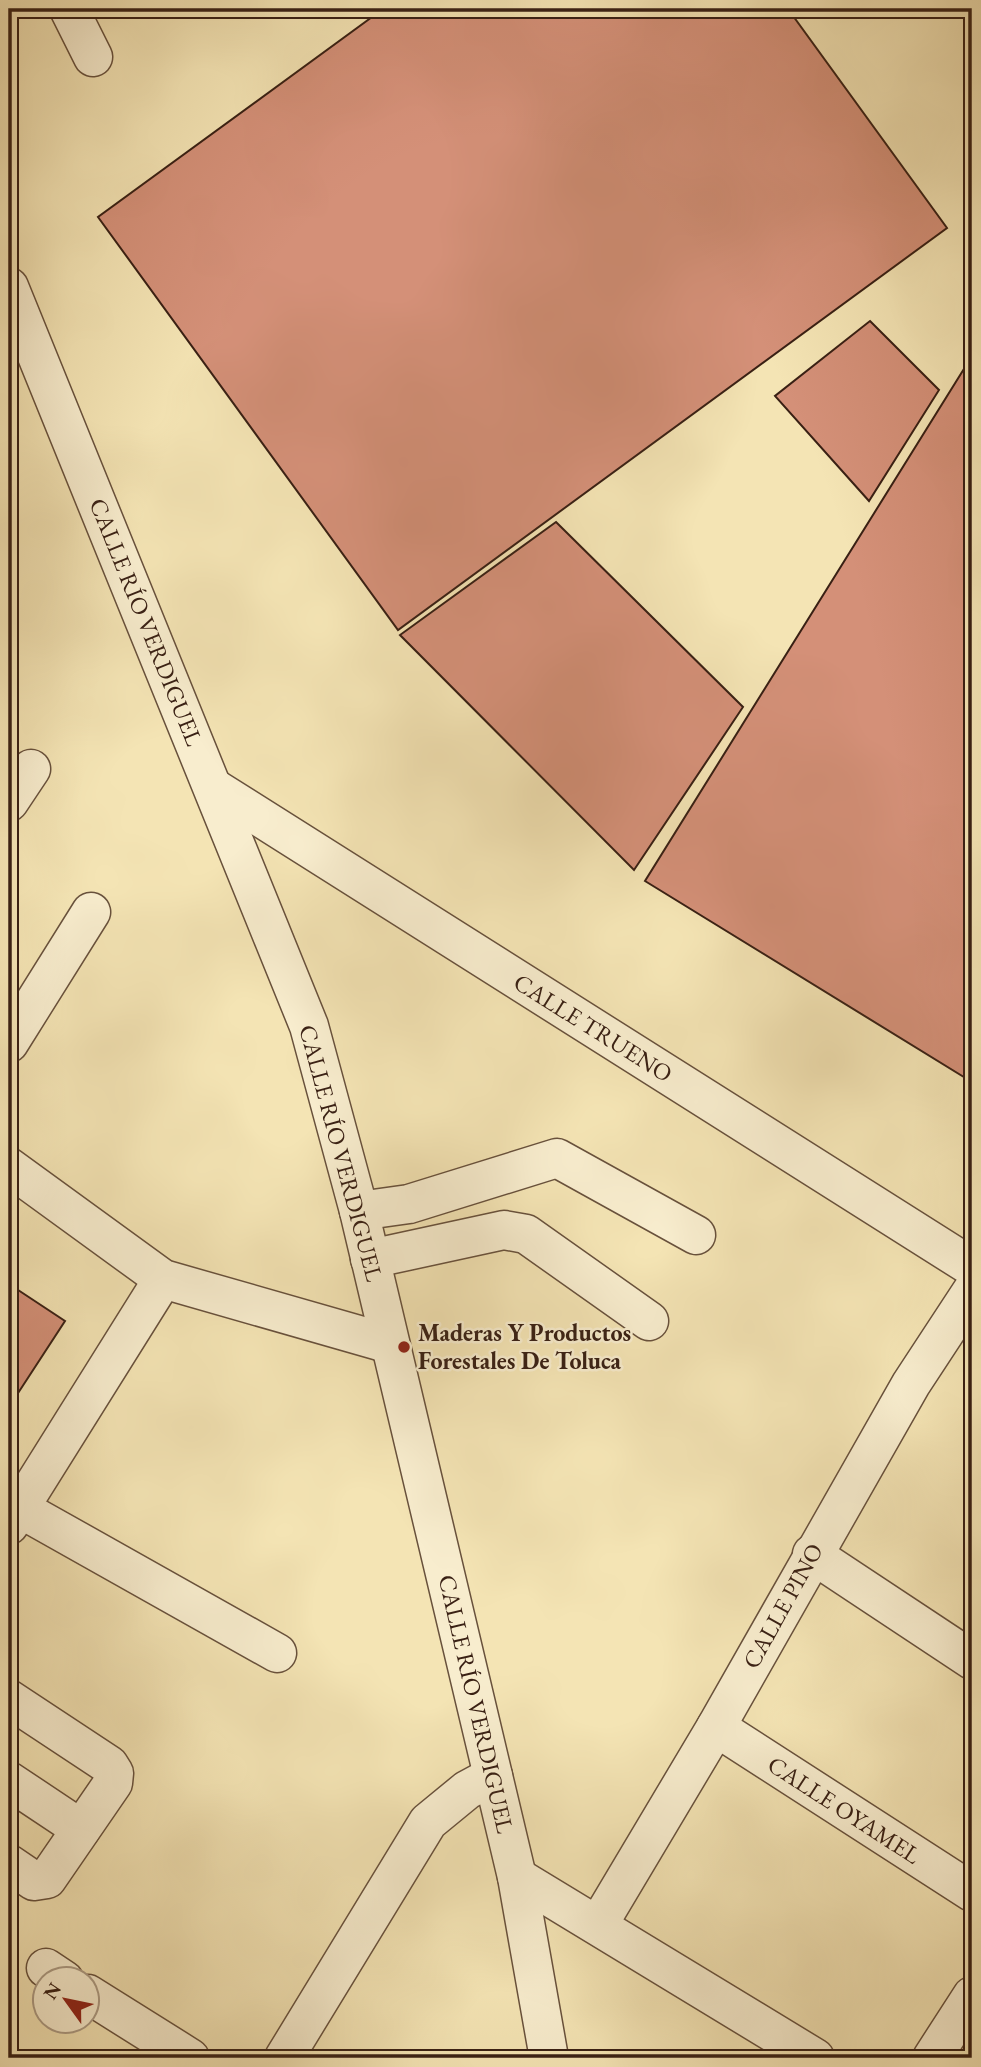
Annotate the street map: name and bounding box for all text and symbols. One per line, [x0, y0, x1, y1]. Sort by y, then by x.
street label: CALLE RÍO VERDIGUEL [83, 494, 210, 750]
street label: CALLE TRUENO [508, 966, 679, 1089]
street label: CALLE RÍO VERDIGUEL [292, 1021, 391, 1284]
place label: Maderas Y Productos Forestales De Toluca [418, 1317, 631, 1376]
marker: Maderas Y Productos Forestales De Toluca [396, 1339, 412, 1355]
street label: CALLE PINO [735, 1538, 830, 1674]
street label: CALLE RÍO VERDIGUEL [432, 1572, 521, 1836]
street label: CALLE OYAMEL [762, 1749, 927, 1871]
north arrow [32, 1966, 102, 2036]
text: N [37, 1977, 67, 2004]

